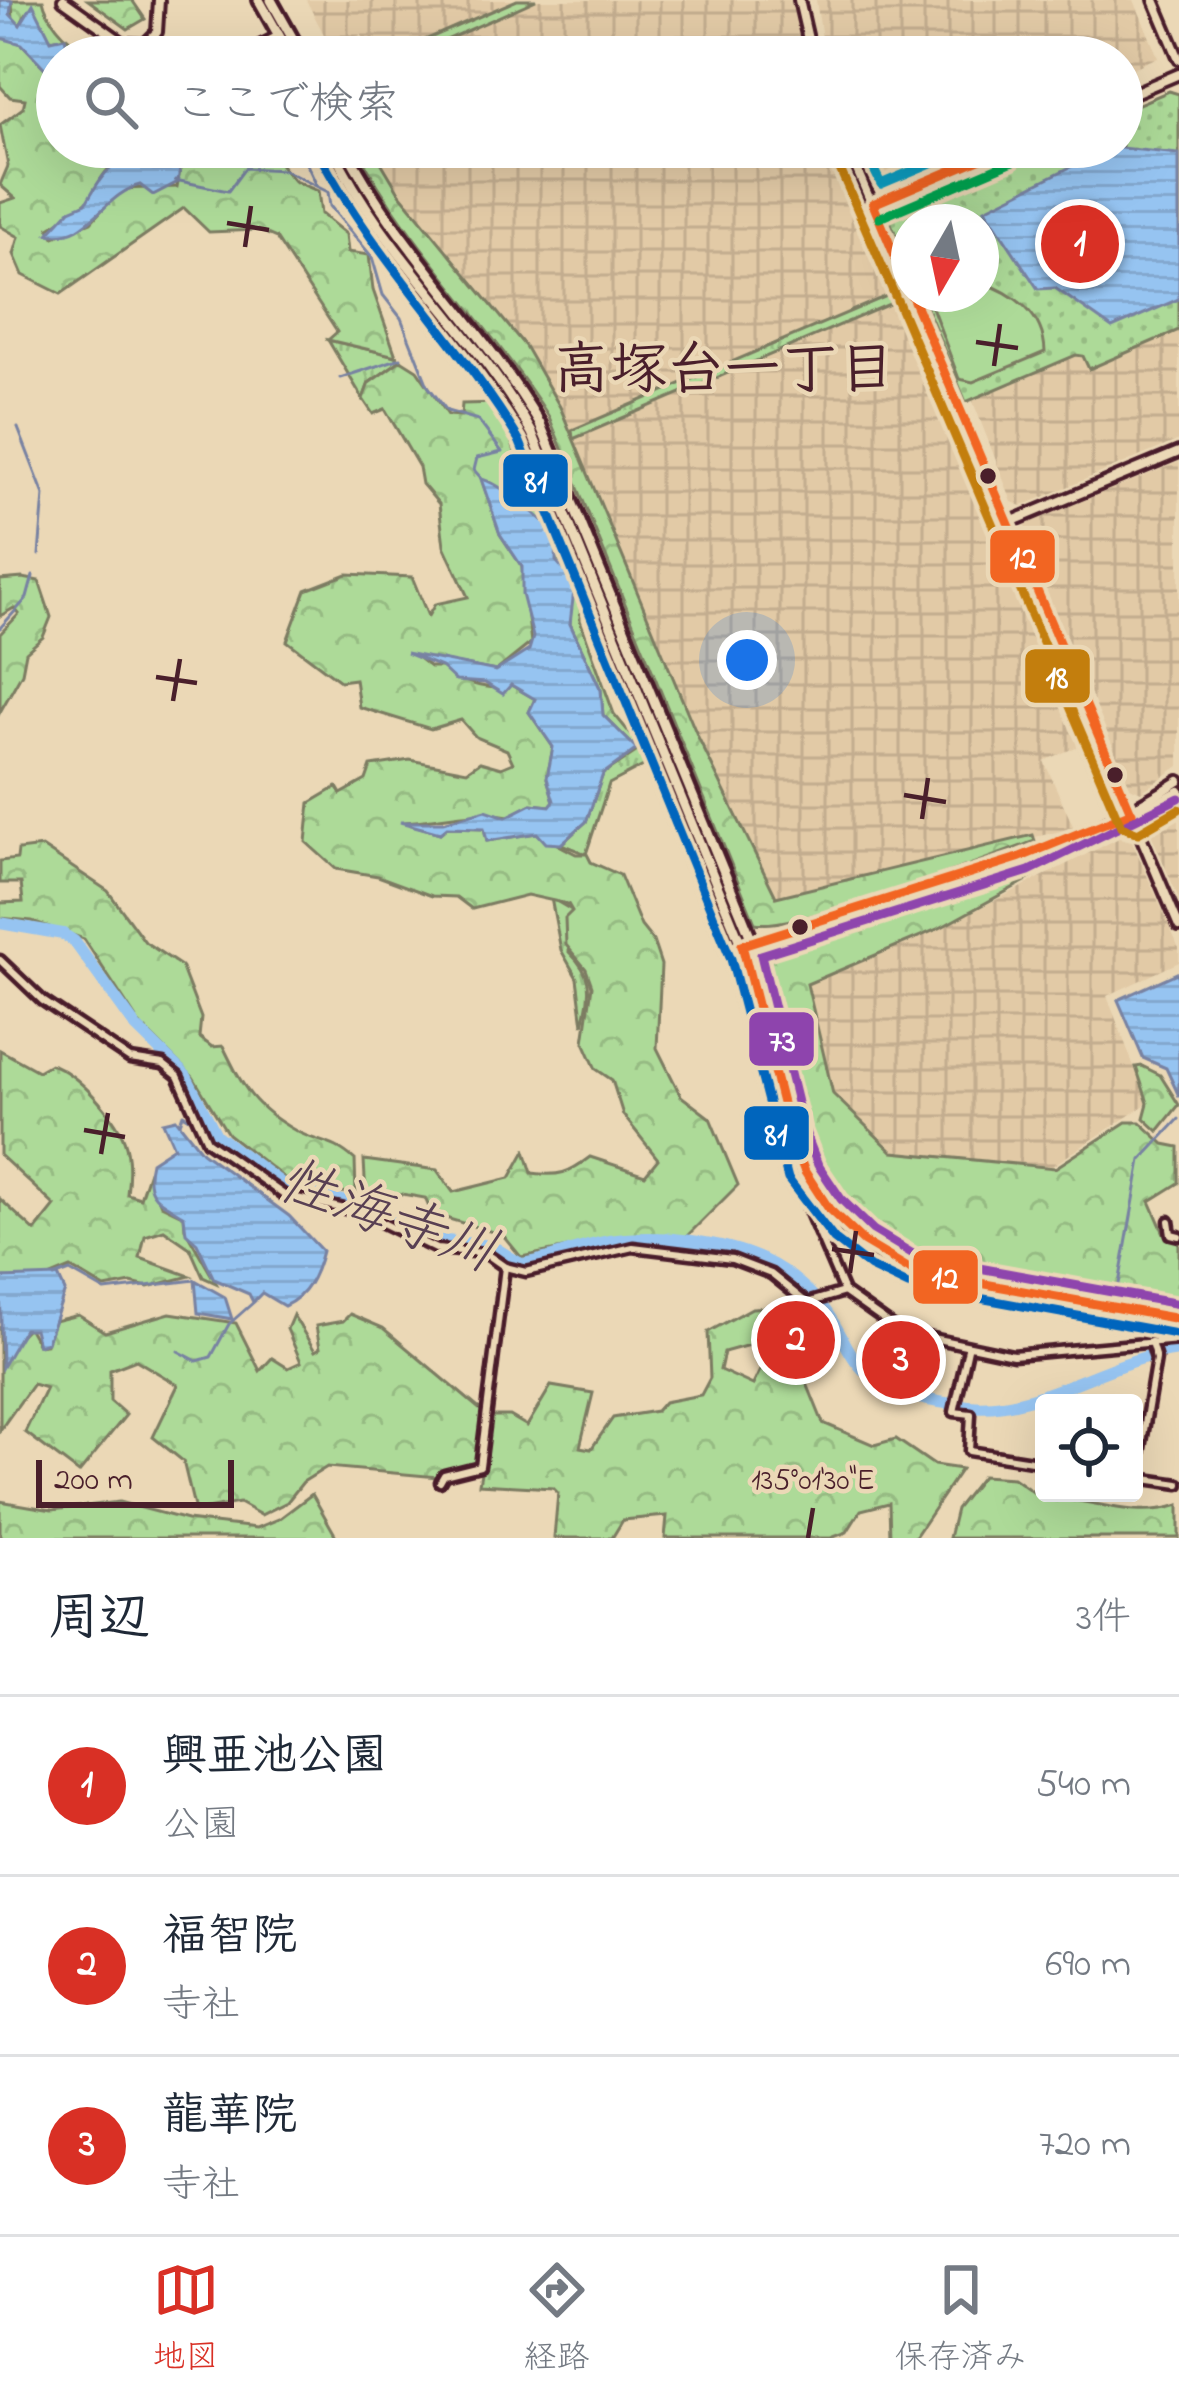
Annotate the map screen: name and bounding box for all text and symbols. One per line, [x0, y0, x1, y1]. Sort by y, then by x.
search box [36, 36, 1143, 168]
icon: search [78, 69, 144, 135]
text: ここで検索 [174, 73, 399, 139]
pin: 1 [1041, 199, 1119, 289]
north arrow [891, 204, 999, 312]
district label: 高塚台一丁目 [553, 332, 895, 415]
line badge: 81 [501, 452, 570, 509]
text: 81 [525, 460, 548, 508]
unlabelled marker [977, 465, 999, 487]
line badge: 12 [988, 528, 1057, 585]
text: 12 [1010, 536, 1037, 584]
your location [717, 630, 777, 690]
line badge: 18 [1023, 647, 1092, 705]
text: 18 [1046, 656, 1069, 704]
unlabelled marker [1104, 764, 1126, 786]
unlabelled marker [789, 916, 811, 938]
line badge: 73 [747, 1010, 816, 1068]
text: 73 [768, 1019, 796, 1067]
line badge: 81 [742, 1104, 811, 1162]
text: 81 [765, 1113, 788, 1161]
water label: 性海寺川 [265, 1142, 508, 1298]
line badge: 12 [911, 1248, 980, 1306]
text: 12 [932, 1256, 959, 1304]
pin: 2 [757, 1295, 835, 1385]
pin: 3 [862, 1315, 940, 1405]
map controls [1035, 1394, 1143, 1502]
button: locate [1035, 1394, 1143, 1502]
scale bar [36, 1454, 234, 1507]
text: 200 m [54, 1457, 133, 1505]
text: 135°01'30"E [751, 1460, 875, 1504]
text: 周辺 [48, 1583, 150, 1658]
text: 3件 [1076, 1591, 1131, 1648]
text: 興亜池公園 [162, 1725, 387, 1791]
text: 1 [81, 1757, 93, 1814]
text: 540 m [1036, 1757, 1131, 1814]
text: 公園 [162, 1798, 240, 1855]
text: 福智院 [162, 1905, 297, 1971]
text: 2 [77, 1937, 97, 1994]
text: 690 m [1045, 1937, 1131, 1994]
text: 寺社 [162, 1978, 240, 2035]
text: 龍華院 [162, 2085, 297, 2151]
text: 3 [79, 2117, 95, 2174]
text: 720 m [1039, 2117, 1131, 2174]
text: 寺社 [162, 2158, 240, 2215]
tab: 地図 [153, 2257, 219, 2383]
tab: 経路 [524, 2257, 590, 2383]
tab: 保存済み [895, 2257, 1027, 2383]

